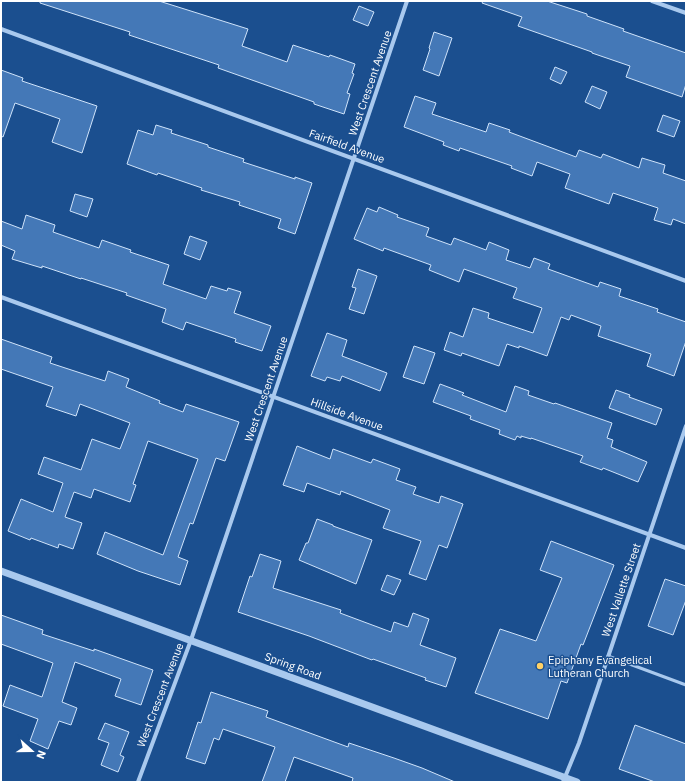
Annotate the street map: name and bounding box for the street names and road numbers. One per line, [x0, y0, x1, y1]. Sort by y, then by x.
street label: West Crescent Avenue [345, 28, 395, 138]
street label: Fairfield Avenue [307, 126, 387, 166]
street label: West Crescent Avenue [241, 334, 291, 444]
street label: Hillside Avenue [309, 394, 385, 434]
street label: West Vallette Street [598, 541, 644, 639]
street label: West Crescent Avenue [134, 641, 186, 749]
street label: Spring Road [263, 649, 323, 683]

